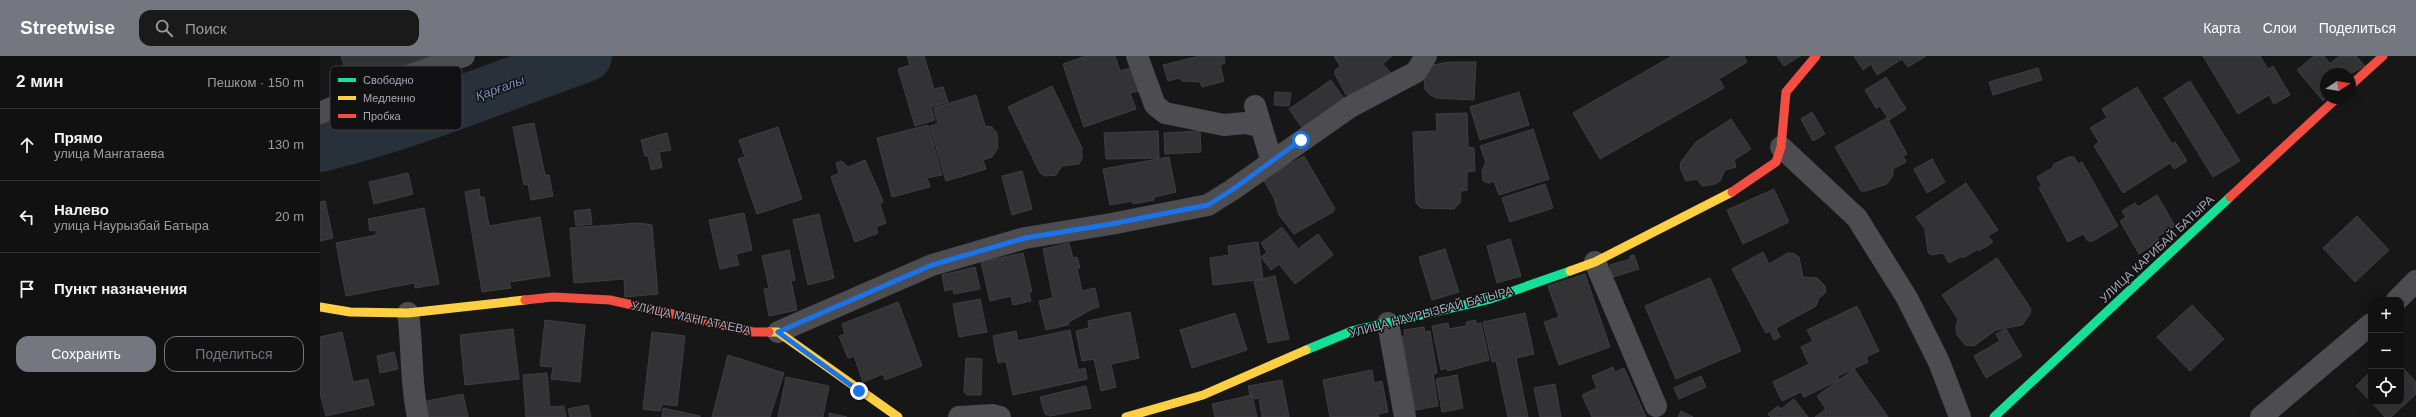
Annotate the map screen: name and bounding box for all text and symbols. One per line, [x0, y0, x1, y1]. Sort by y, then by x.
search box [139, 10, 419, 46]
text: Streetwise [20, 17, 115, 38]
icon: search [153, 17, 175, 39]
text: Поиск [185, 20, 227, 37]
text: Карта [2203, 20, 2241, 36]
text: Слои [2263, 20, 2297, 36]
text: Поделиться [2319, 20, 2396, 36]
legend [330, 66, 462, 130]
north arrow [2320, 68, 2356, 104]
text: 2 мин [16, 72, 63, 91]
water label: Қарғалы [473, 72, 527, 104]
text: Свободно [363, 74, 414, 86]
text: Пешком · 150 m [207, 75, 304, 90]
text: Медленно [363, 92, 415, 104]
text: Пробка [363, 110, 401, 122]
text: Прямо [54, 129, 103, 146]
route start [1292, 131, 1310, 149]
icon: ahead [16, 134, 38, 156]
text: 130 m [268, 137, 304, 152]
text: улица Мангатаева [54, 146, 164, 161]
street label: УЛИЦА КАРИБАЙ БАТЫРА [2096, 192, 2217, 306]
text: Налево [54, 201, 109, 218]
icon: left [16, 206, 38, 228]
text: 20 m [275, 209, 304, 224]
text: улица Наурызбай Батыра [54, 218, 209, 233]
icon: arrive [16, 278, 38, 300]
text: Пункт назначения [54, 280, 187, 297]
street label: УЛИЦА НАУРЫЗБАЙ БАТЫРА [1347, 282, 1514, 341]
map controls [2368, 297, 2404, 405]
button: + [2368, 297, 2404, 333]
street label: УЛИЦА МАНГАТАЕВА [630, 298, 752, 338]
button: − [2368, 333, 2404, 369]
button: Сохранить [16, 336, 156, 372]
button: Поделиться [164, 336, 304, 372]
button: locate [2368, 369, 2404, 405]
route end [850, 382, 868, 400]

